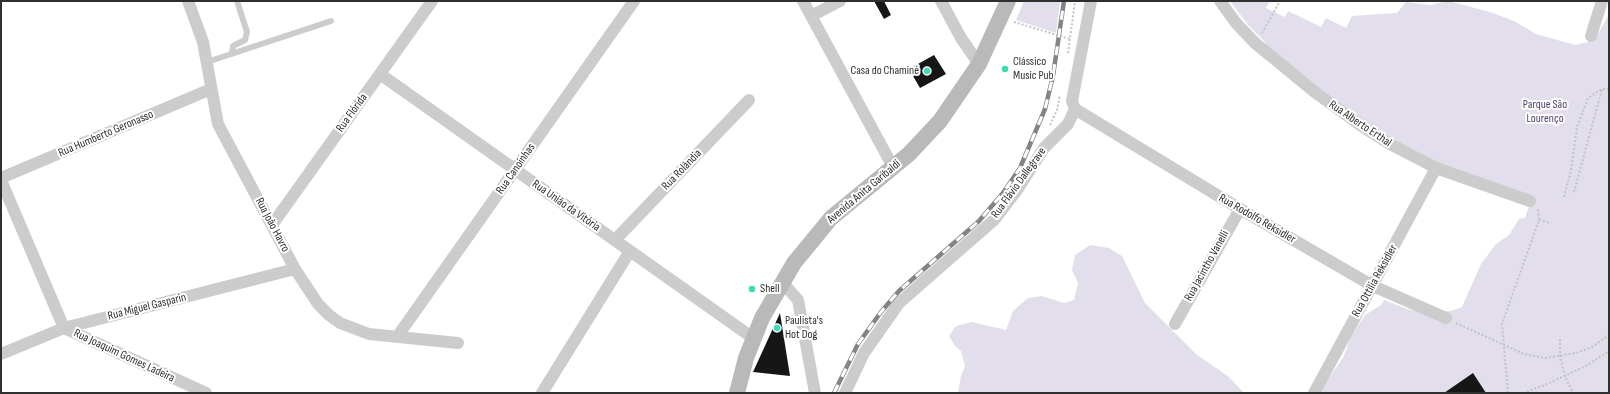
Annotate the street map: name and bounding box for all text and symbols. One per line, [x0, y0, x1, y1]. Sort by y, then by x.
place label: Clássico Music Pub [1013, 55, 1053, 83]
place label: Casa do Chaminé [851, 64, 919, 78]
marker: Clássico Music Pub [1000, 64, 1010, 74]
marker: Casa do Chaminé [922, 66, 932, 76]
street label: Rua Flórida [333, 91, 371, 135]
street label: Rua Alberto Erthal [1326, 98, 1394, 150]
park label: Parque São Lourenço [1523, 98, 1567, 126]
street label: Rua Humberto Geronasso [56, 107, 156, 161]
street label: Rua Canoinhas [493, 141, 539, 197]
street label: Rua Flávio Dallegrave [989, 145, 1049, 221]
street label: Rua Rolândia [659, 147, 705, 193]
street label: Avenida Anita Garibaldi [824, 157, 904, 227]
street label: Rua União da Vitória [529, 177, 603, 235]
street label: Rua Rodolfo Reksidler [1216, 191, 1298, 247]
street label: Rua João Havro [252, 195, 292, 255]
street label: Rua Jacintho Vanelli [1182, 228, 1232, 304]
street label: Rua Ottília Reksidler [1349, 242, 1401, 320]
place label: Shell [760, 282, 780, 296]
marker: Shell [747, 284, 757, 294]
street label: Rua Miguel Gasparin [106, 290, 188, 324]
place label: Paulista's Hot Dog [785, 314, 823, 342]
marker: Paulista's Hot Dog [772, 323, 782, 333]
street label: Rua Joaquim Gomes Ladeira [71, 326, 177, 386]

